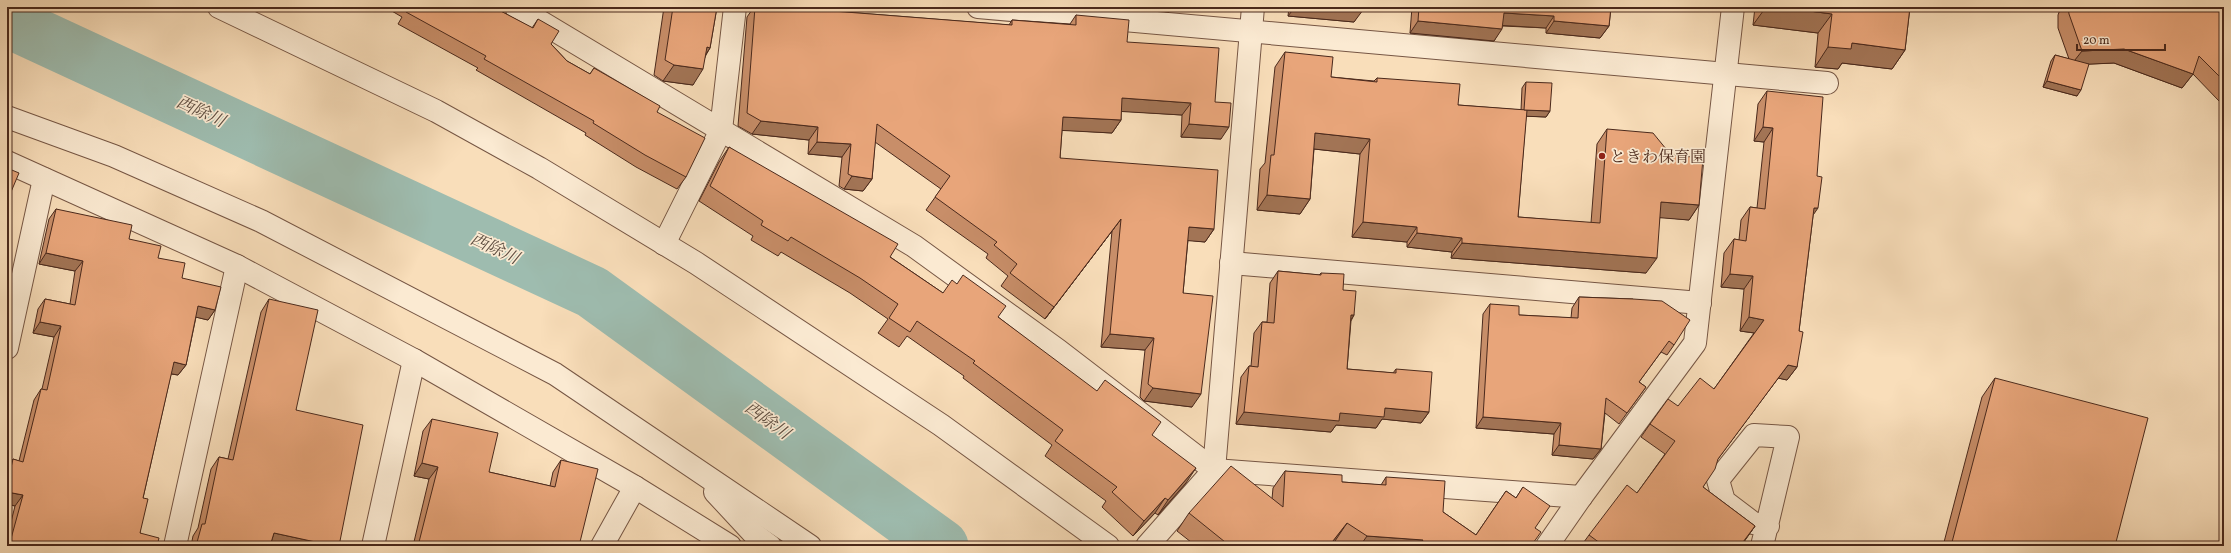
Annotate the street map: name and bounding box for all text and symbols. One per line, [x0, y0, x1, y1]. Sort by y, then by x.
scale bar [2077, 26, 2165, 52]
text: 20 m [2083, 33, 2110, 49]
water label: 西除川 [172, 91, 230, 134]
place label: ときわ保育園 [1610, 147, 1706, 169]
marker: ときわ保育園 [1597, 151, 1607, 161]
water label: 西除川 [466, 228, 524, 271]
water label: 西除川 [740, 397, 796, 447]

